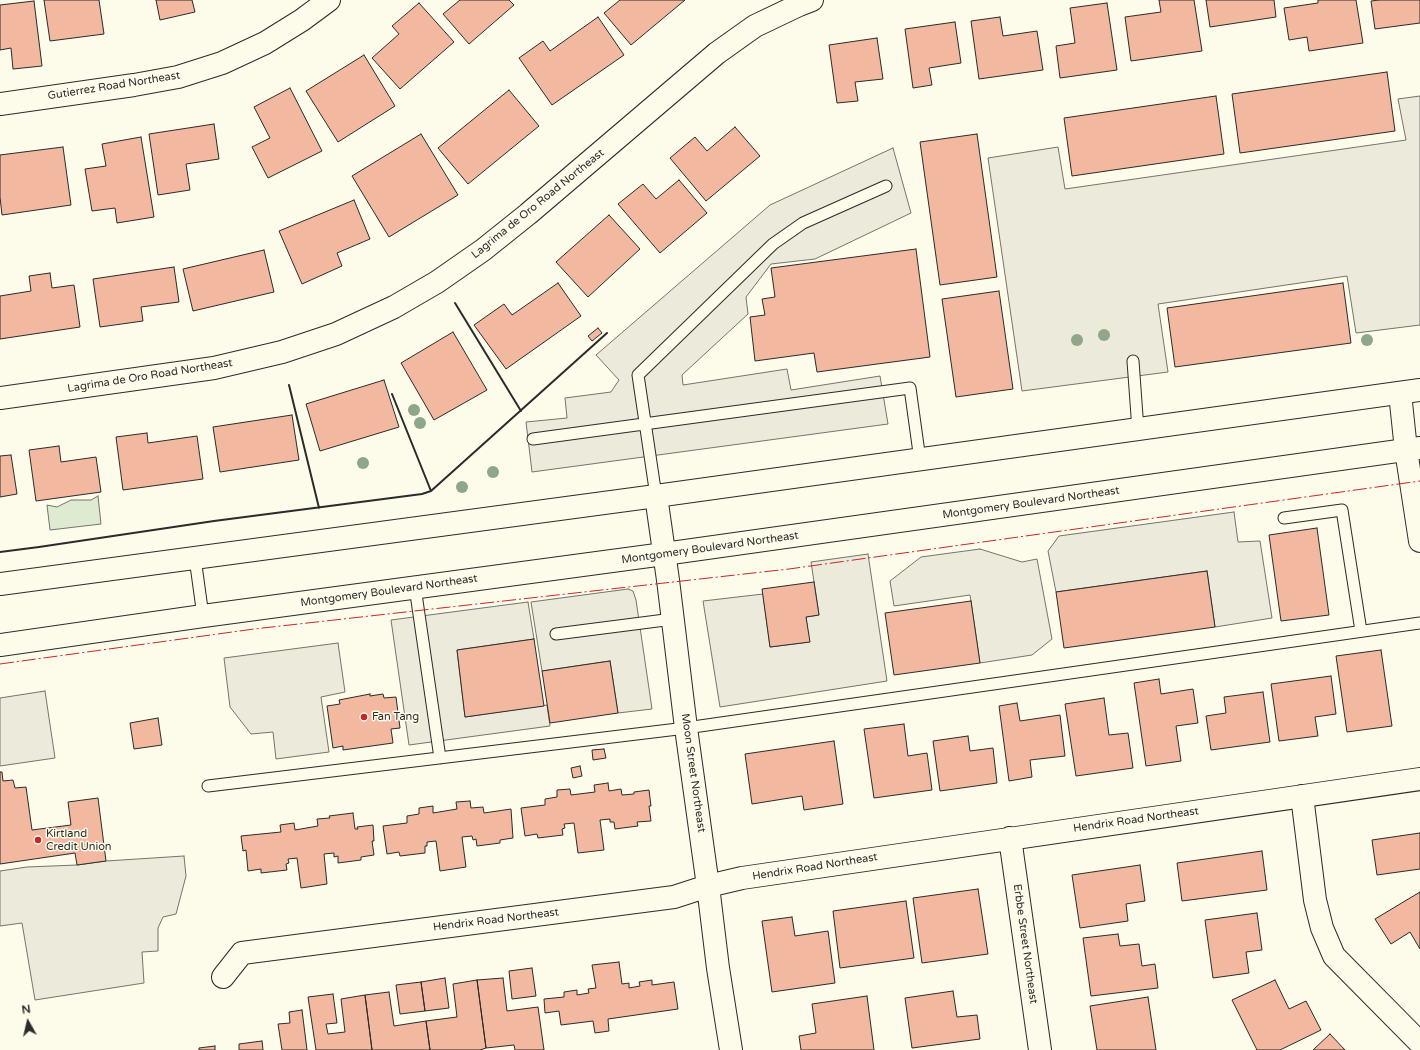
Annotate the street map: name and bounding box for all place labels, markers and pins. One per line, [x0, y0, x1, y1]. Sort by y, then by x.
place label: Fan Tang [372, 710, 419, 724]
marker: Fan Tang [359, 712, 369, 722]
place label: Kirtland Credit Union [46, 827, 112, 853]
marker: Kirtland Credit Union [33, 835, 43, 845]

